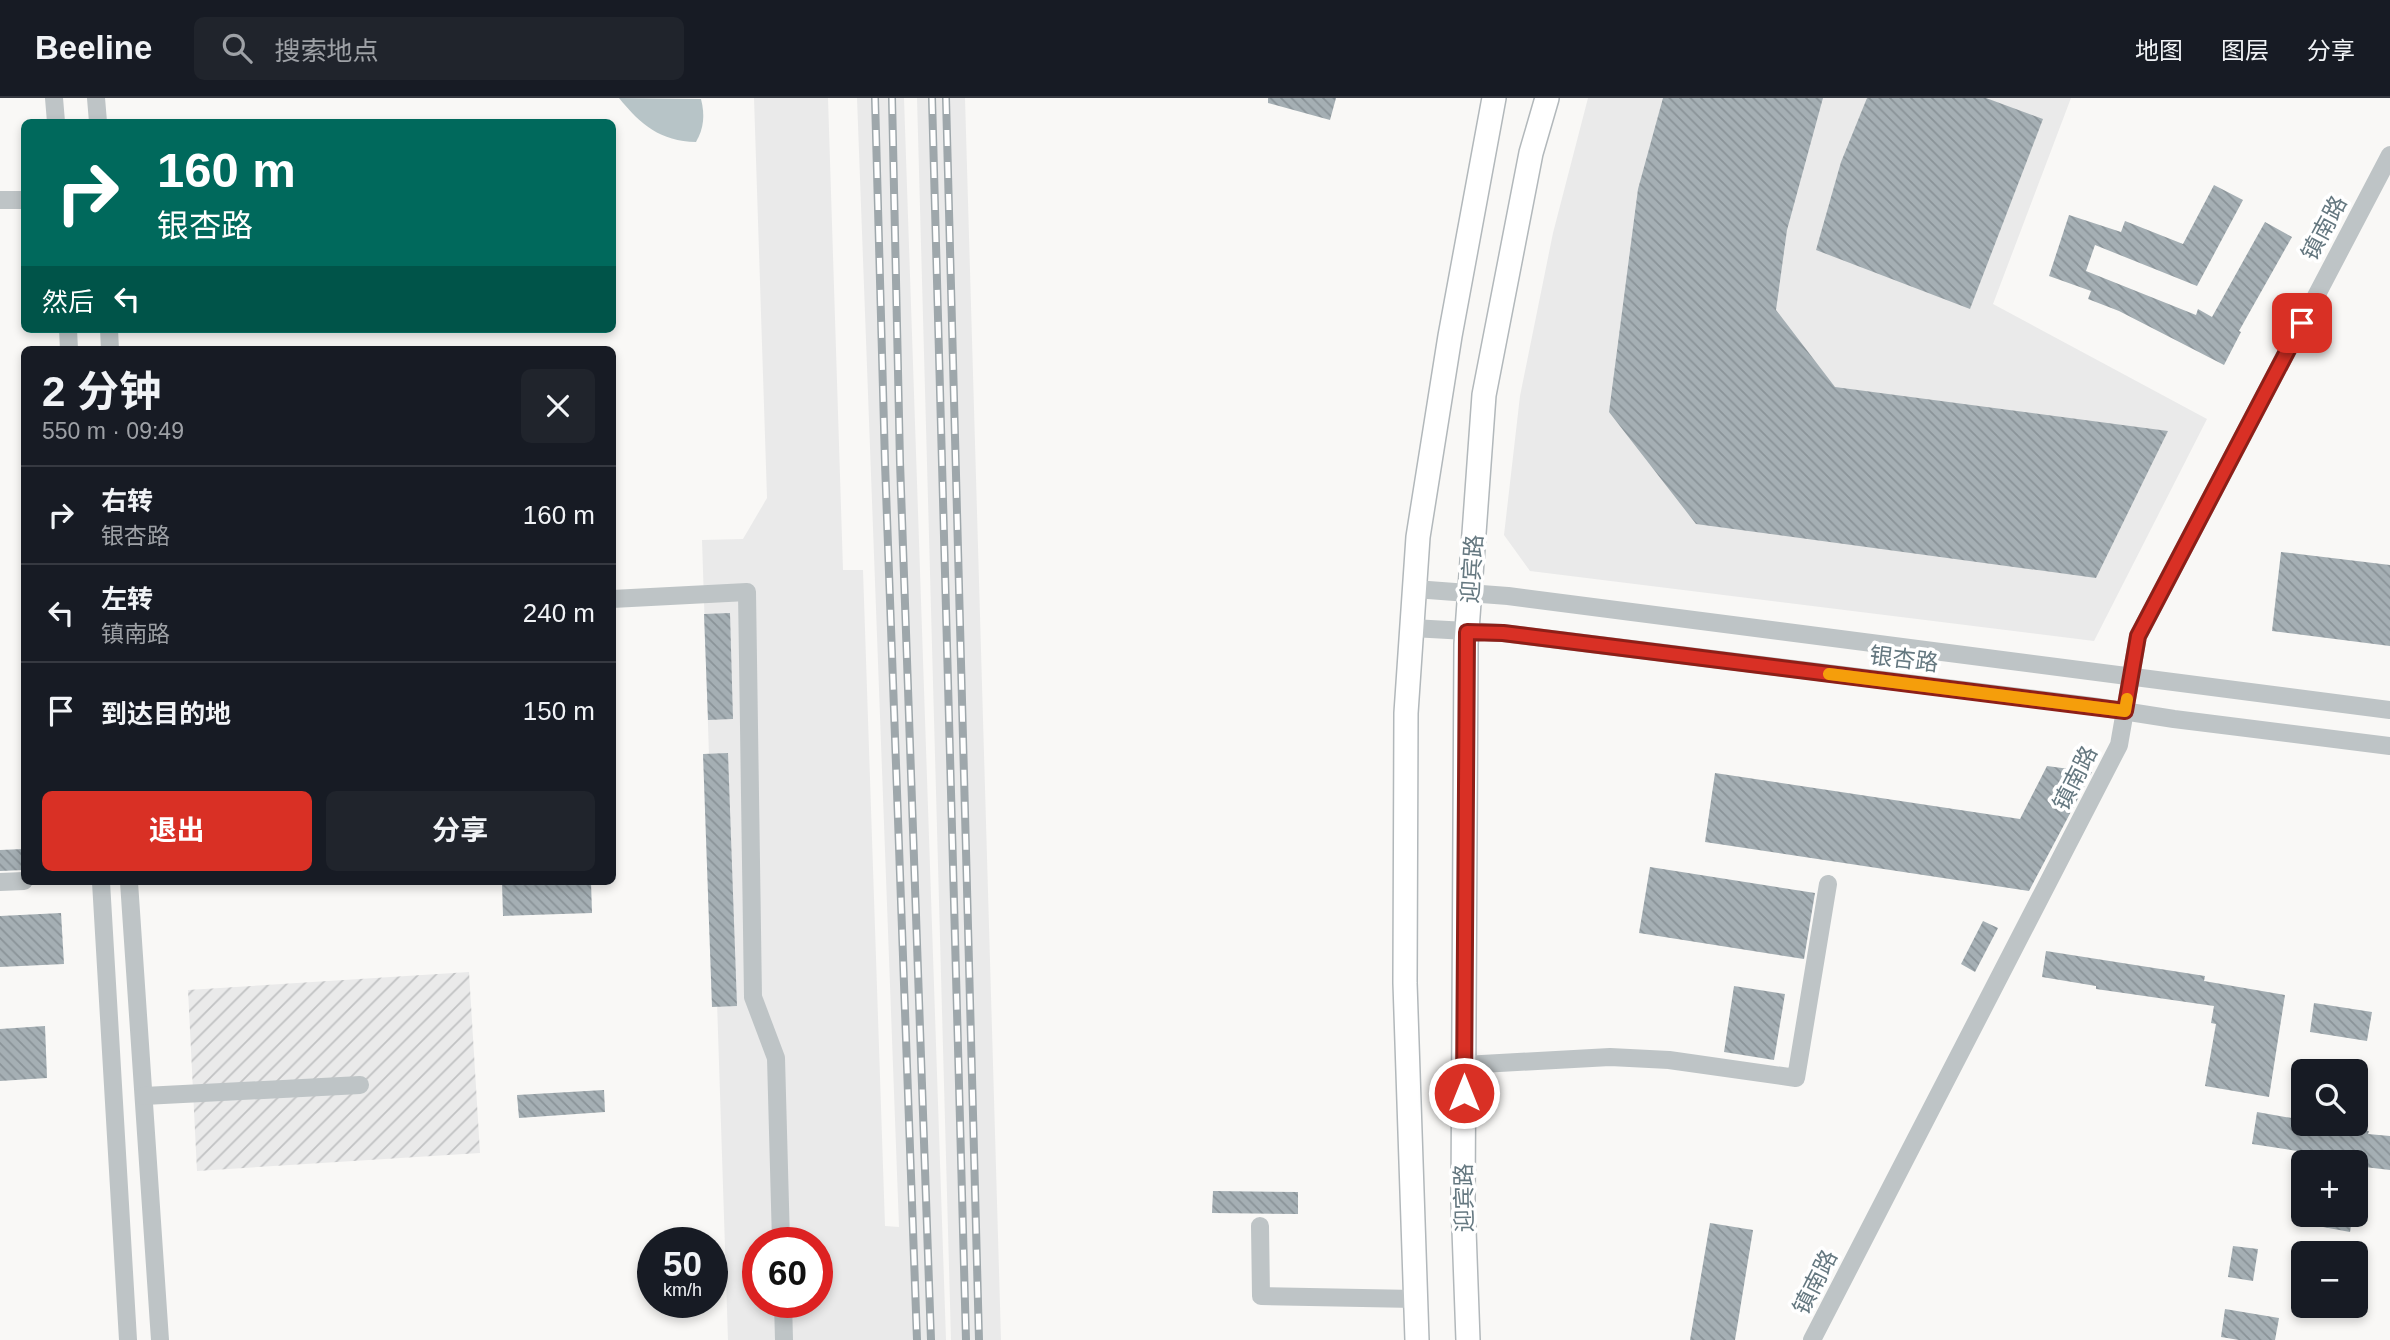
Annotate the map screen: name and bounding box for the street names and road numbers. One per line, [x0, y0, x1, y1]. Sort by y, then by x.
street label: 镇南路 [2296, 191, 2352, 265]
street label: 迎宾路 [1457, 534, 1487, 604]
street label: 银杏路 [1868, 642, 1940, 676]
street label: 镇南路 [2048, 741, 2102, 815]
street label: 迎宾路 [1450, 1163, 1478, 1233]
street label: 镇南路 [1788, 1245, 1842, 1319]

